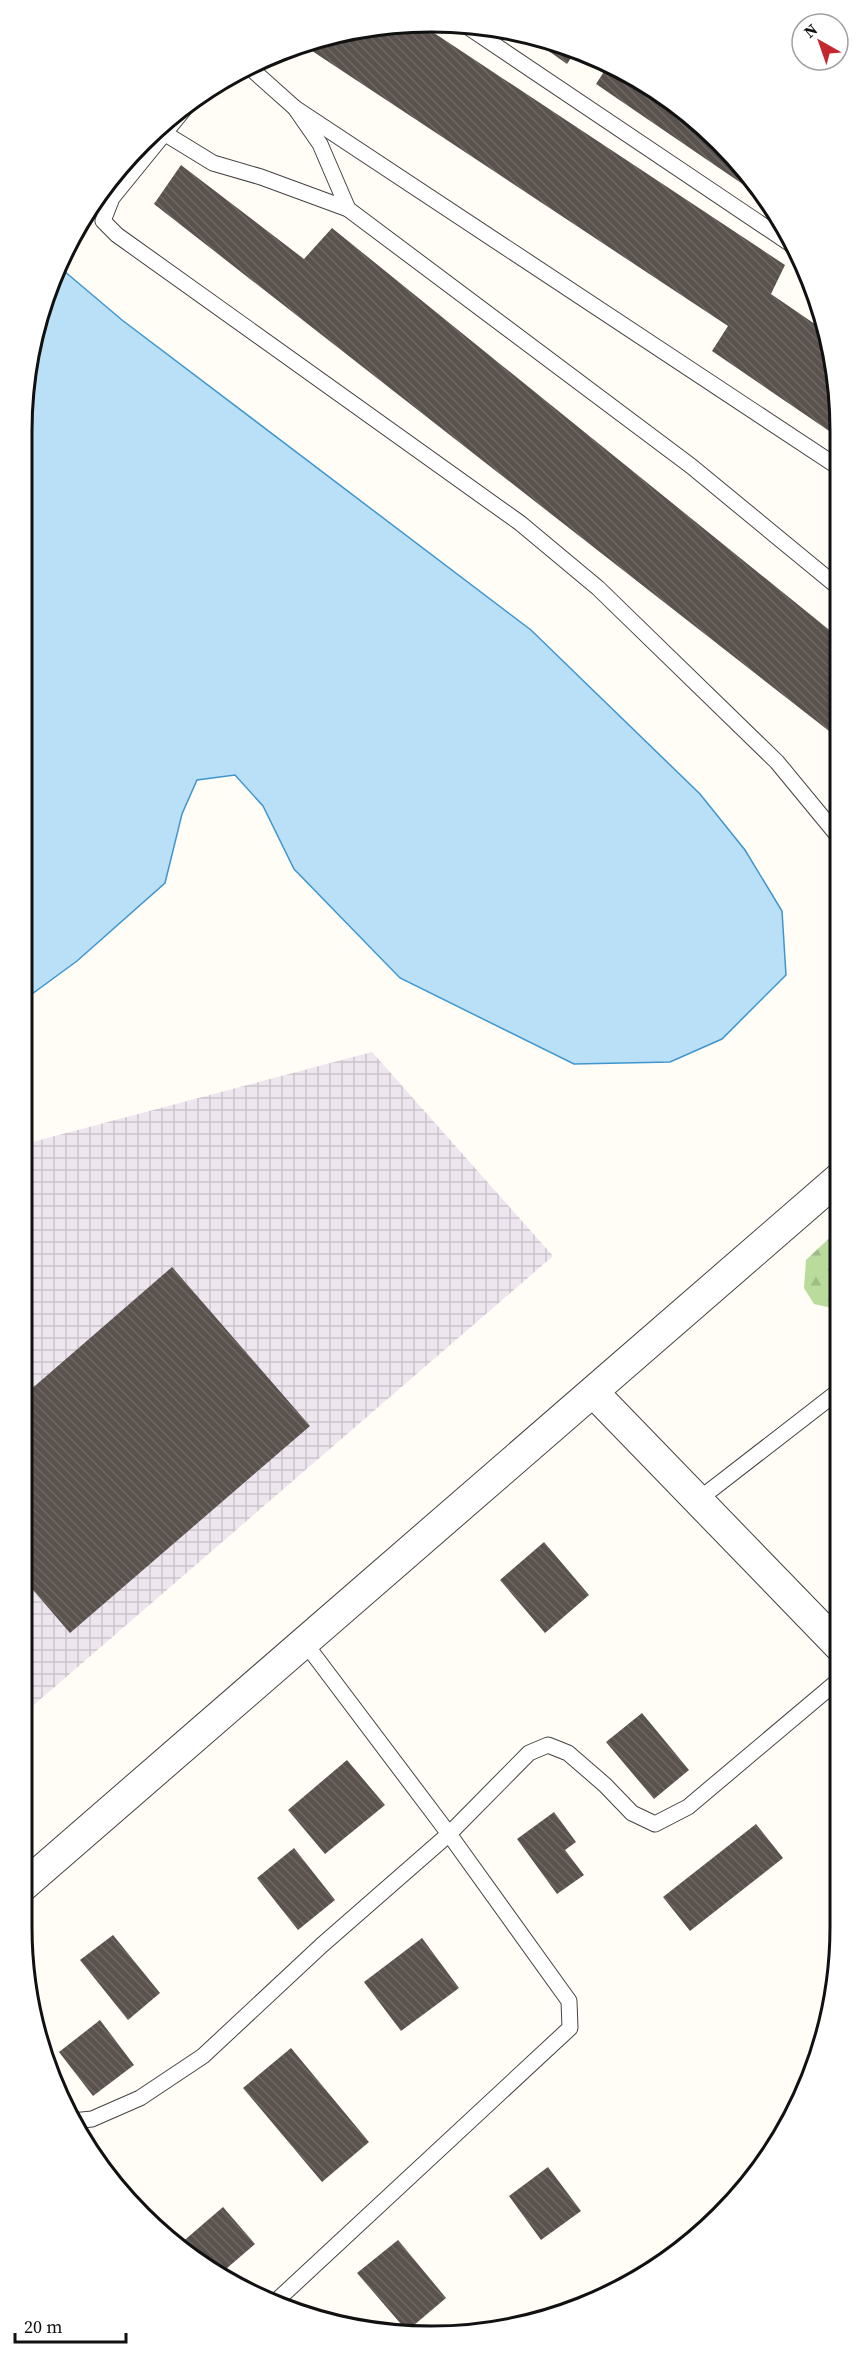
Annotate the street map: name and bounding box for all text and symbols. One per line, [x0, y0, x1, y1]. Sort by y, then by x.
north arrow [790, 12, 850, 72]
text: N [799, 18, 822, 43]
scale bar [15, 2306, 126, 2344]
text: 20 m [24, 2314, 62, 2339]

